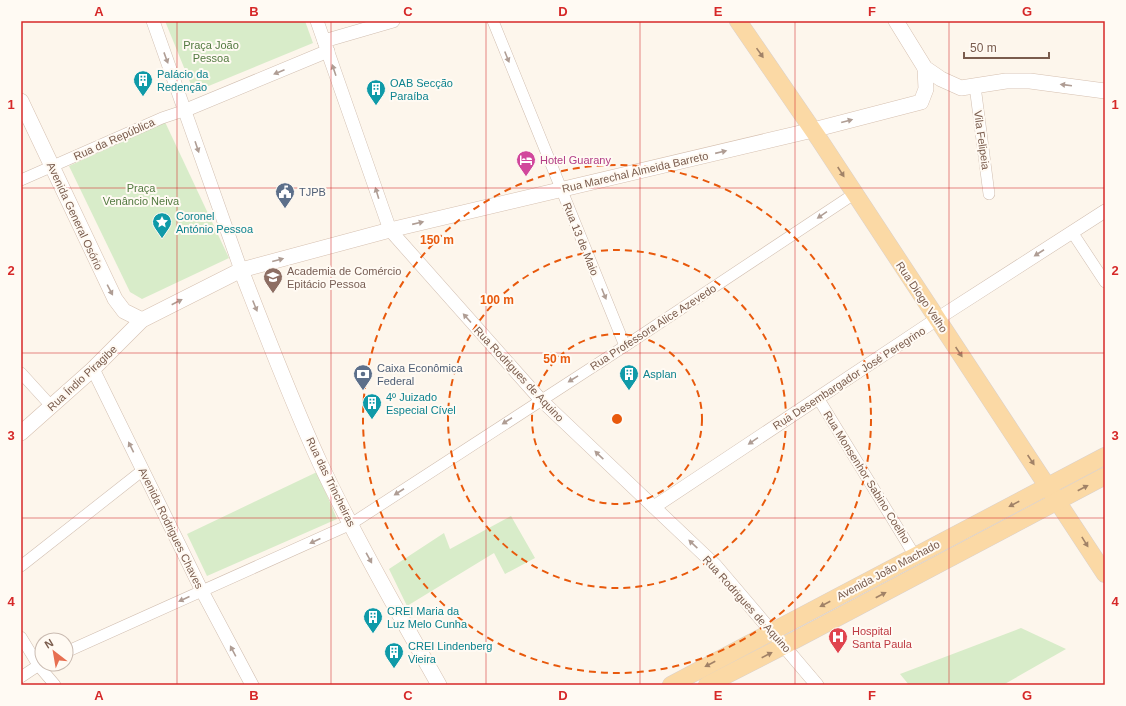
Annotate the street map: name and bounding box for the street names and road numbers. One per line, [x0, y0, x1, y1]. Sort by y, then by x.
street label: Vila Felipeia [972, 110, 992, 171]
street label: Rua da República [72, 115, 157, 162]
street label: Rua Marechal Almeida Barreto [561, 149, 709, 195]
street label: Avenida General Osório [45, 160, 105, 272]
street label: Rua 13 de Maio [561, 201, 601, 277]
street label: Rua Diogo Velho [894, 259, 950, 335]
street label: Rua Professora Alice Azevedo [588, 282, 718, 372]
street label: Rua Rodrigues de Aquino [472, 324, 566, 424]
street label: Rua Desembargador José Peregrino [771, 324, 927, 432]
street label: Rua Índio Piragibe [45, 343, 119, 413]
street label: Rua Monsenhor Sabino Coelho [821, 409, 913, 545]
street label: Rua das Trincheiras [304, 435, 358, 529]
street label: Avenida Rodrigues Chaves [136, 466, 206, 591]
street label: Avenida João Machado [835, 538, 941, 602]
street label: Rua Rodrigues de Aquino [701, 553, 793, 655]

